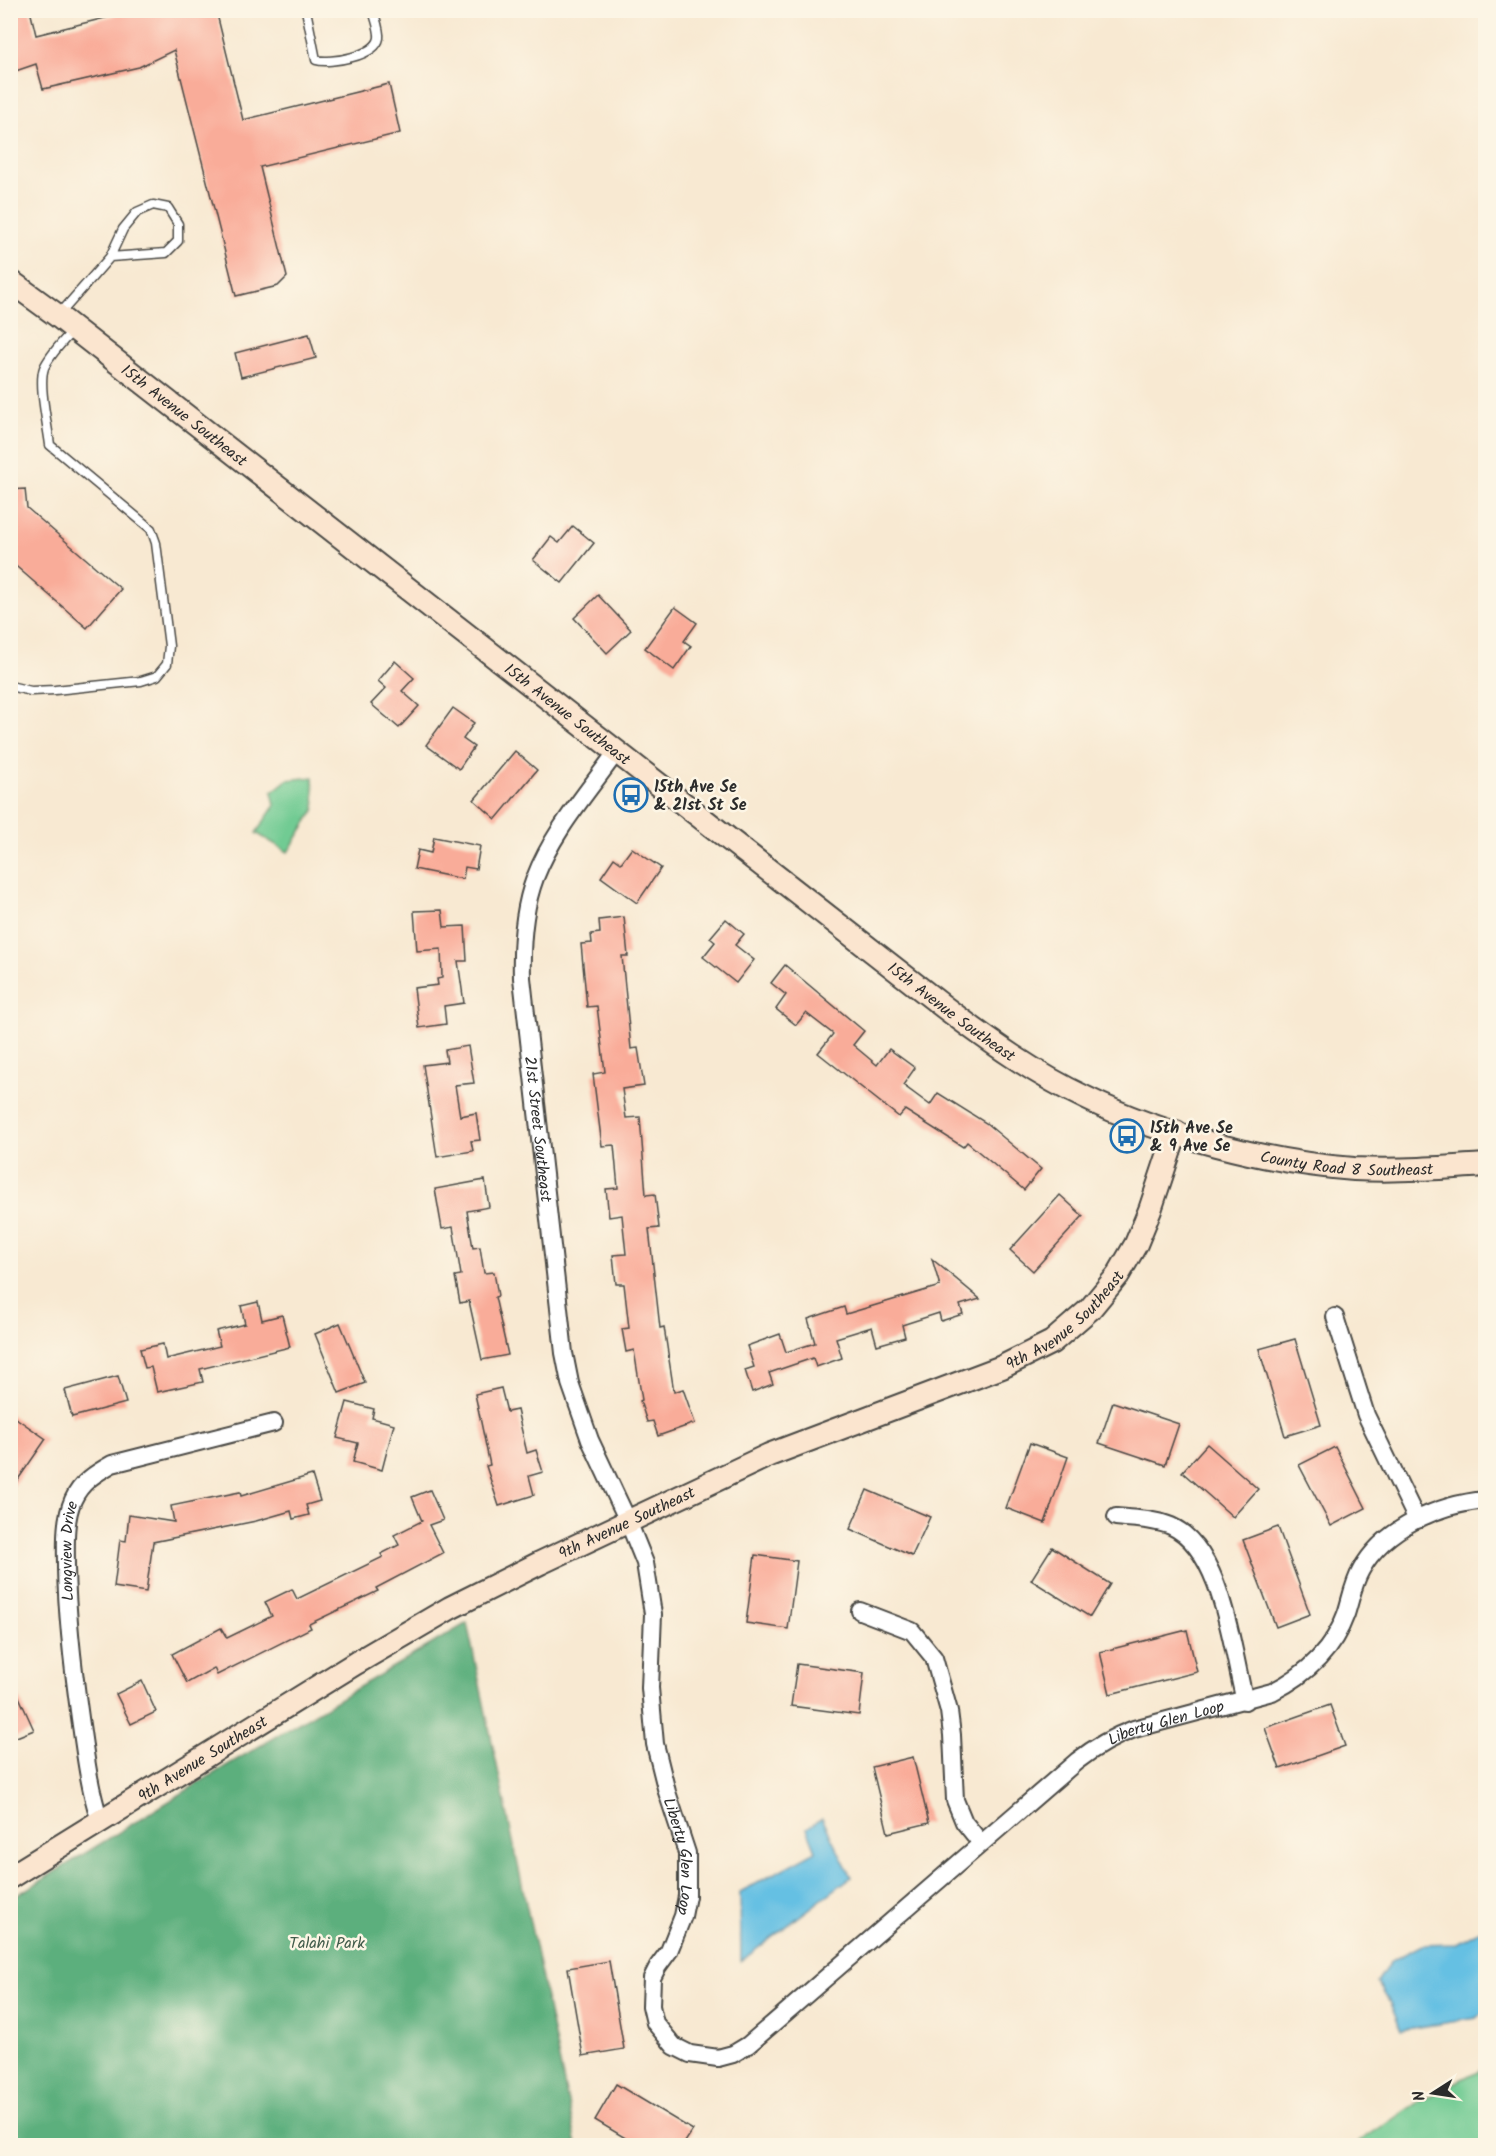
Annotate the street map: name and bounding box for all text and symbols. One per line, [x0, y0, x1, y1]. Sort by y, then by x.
street label: 15th Avenue Southeast [115, 359, 253, 474]
street label: 15th Avenue Southeast [498, 658, 636, 773]
place label: 15th Ave Se & 21st St Se [654, 775, 747, 818]
bus stop icon: 15th Ave Se & 21st St Se [613, 777, 649, 813]
street label: 15th Avenue Southeast [882, 956, 1021, 1069]
street label: 21st Street Southeast [517, 1055, 558, 1204]
place label: 15th Ave Se & 9 Ave Se [1150, 1116, 1233, 1159]
bus stop icon: 15th Ave Se & 9 Ave Se [1109, 1118, 1145, 1154]
street label: County Road 8 Southeast [1258, 1145, 1435, 1184]
street label: 9th Avenue Southeast [1002, 1266, 1132, 1377]
street label: 9th Avenue Southeast [555, 1480, 700, 1567]
street label: Longview Drive [55, 1498, 86, 1602]
street label: Liberty Glen Loop [1103, 1694, 1227, 1753]
street label: 9th Avenue Southeast [133, 1709, 273, 1809]
street label: Liberty Glen Loop [656, 1794, 698, 1917]
park label: Talahi Park [289, 1931, 365, 1956]
north arrow [1403, 2063, 1463, 2123]
text: N [1407, 2088, 1433, 2103]

